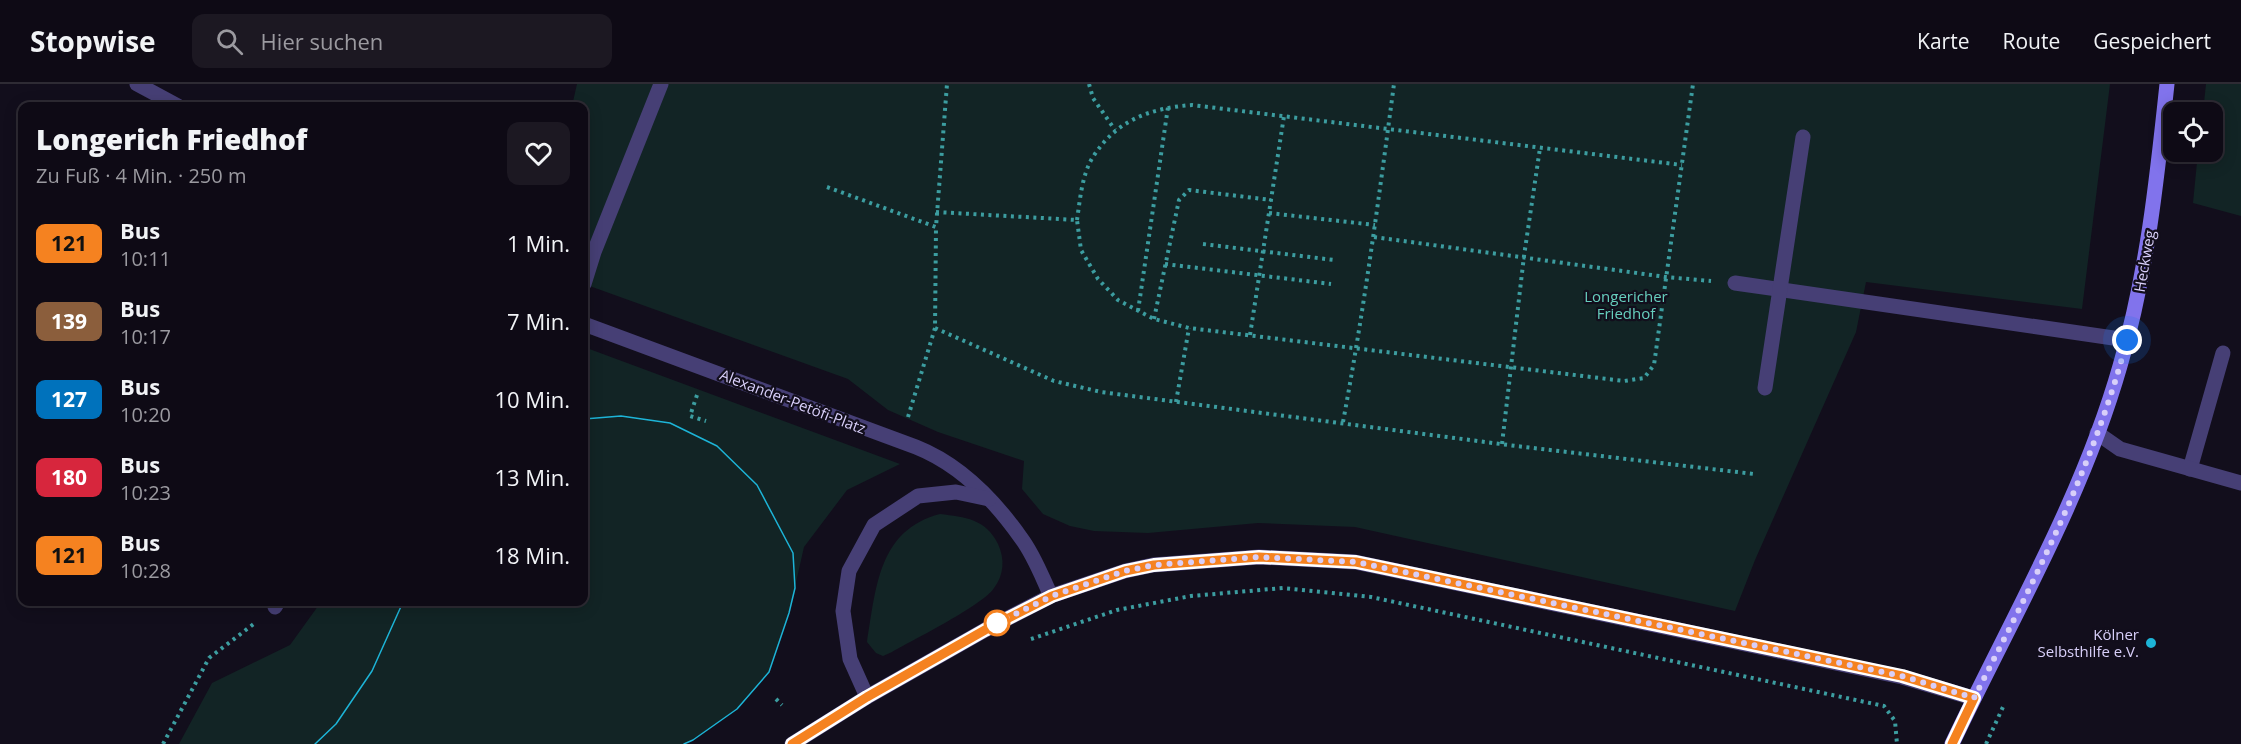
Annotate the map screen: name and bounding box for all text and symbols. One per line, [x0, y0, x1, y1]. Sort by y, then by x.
search box [192, 14, 612, 68]
text: Stopwise [30, 22, 156, 60]
icon: search [213, 25, 246, 58]
text: Hier suchen [261, 26, 383, 56]
text: Karte [1917, 27, 1969, 55]
text: Route [2002, 27, 2060, 55]
text: Gespeichert [2093, 27, 2211, 55]
map controls [2163, 102, 2223, 162]
button: locate [2163, 102, 2223, 162]
text: Longerich Friedhof [36, 120, 307, 158]
button: heart [507, 122, 570, 185]
text: Zu Fuß · 4 Min. · 250 m [36, 162, 246, 189]
text: Bus [120, 215, 160, 245]
text: 1 Min. [507, 228, 570, 258]
street label: Heckweg [2129, 228, 2159, 294]
text: 121 [51, 229, 87, 257]
text: 10:11 [120, 245, 171, 272]
park label: Longericher Friedhof [1584, 286, 1668, 323]
text: Bus [120, 293, 160, 323]
text: 7 Min. [507, 306, 570, 336]
text: 139 [51, 307, 87, 335]
text: 10:17 [120, 323, 171, 350]
your location [2112, 325, 2142, 355]
street label: Alexander-Petöfi-Platz [717, 364, 869, 438]
text: Bus [120, 371, 160, 401]
text: 10 Min. [495, 384, 570, 414]
text: 127 [51, 385, 87, 413]
text: 10:20 [120, 401, 171, 428]
text: Bus [120, 449, 160, 479]
text: 13 Min. [495, 462, 570, 492]
text: 180 [51, 463, 87, 491]
text: 10:23 [120, 479, 171, 506]
text: Bus [120, 527, 160, 557]
text: 18 Min. [495, 540, 570, 570]
text: 121 [51, 541, 87, 569]
text: 10:28 [120, 557, 171, 584]
unlabelled marker [984, 610, 1010, 636]
place label: Kölner Selbsthilfe e.V. [2038, 624, 2139, 661]
marker: Kölner Selbsthilfe e.V. [2144, 636, 2158, 650]

